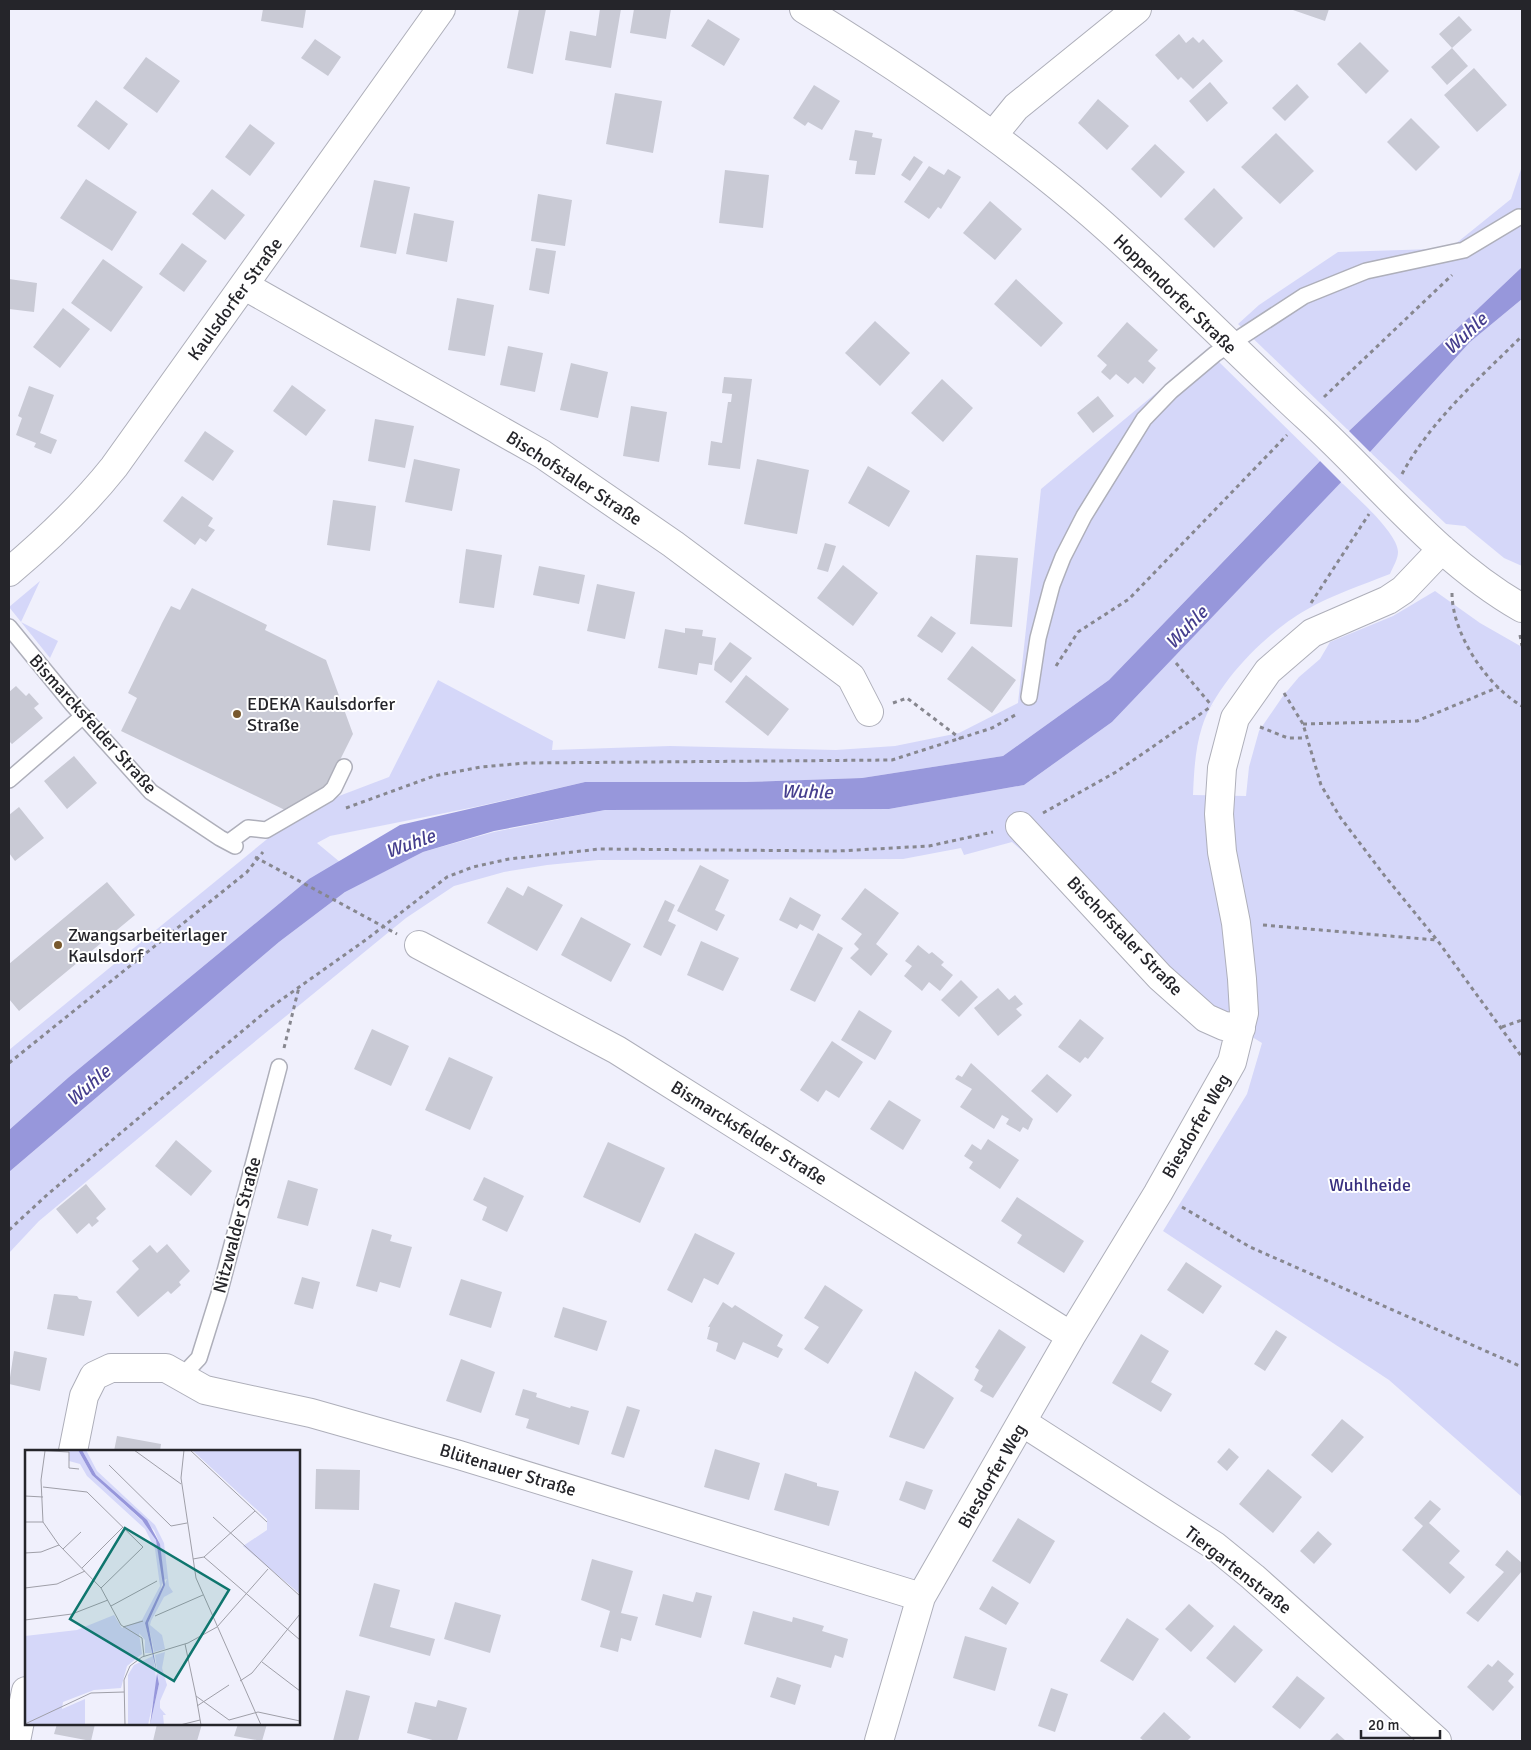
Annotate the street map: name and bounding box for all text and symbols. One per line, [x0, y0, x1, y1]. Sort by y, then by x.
street label: Hoppendorfer Straße [1109, 229, 1241, 359]
street label: Kaulsdorfer Straße [183, 233, 287, 365]
water label: Wuhle [1439, 307, 1494, 360]
street label: Bischofstaler Straße [502, 426, 646, 530]
water label: Wuhle [1160, 600, 1214, 654]
street label: Bismarcksfelder Straße [25, 650, 161, 798]
place label: EDEKA Kaulsdorfer Straße [247, 693, 396, 736]
marker: EDEKA Kaulsdorfer Straße [231, 708, 243, 720]
water label: Wuhle [781, 780, 834, 804]
water label: Wuhle [382, 823, 440, 864]
street label: Bischofstaler Straße [1062, 872, 1188, 1000]
place label: Zwangsarbeiterlager Kaulsdorf [68, 924, 227, 967]
marker: Zwangsarbeiterlager Kaulsdorf [52, 939, 64, 951]
water label: Wuhle [61, 1059, 117, 1112]
street label: Biesdorfer Weg [1157, 1070, 1235, 1182]
street label: Bismarcksfelder Straße [667, 1076, 831, 1190]
street label: Nitzwalder Straße [208, 1154, 266, 1296]
park label: Wuhlheide [1329, 1174, 1411, 1196]
street label: Biesdorfer Weg [953, 1420, 1031, 1532]
street label: Blütenauer Straße [437, 1439, 579, 1501]
inset map [25, 1450, 300, 1725]
street label: Tiergartenstraße [1180, 1521, 1296, 1619]
scale bar [1361, 1708, 1440, 1740]
text: 20 m [1368, 1716, 1399, 1734]

